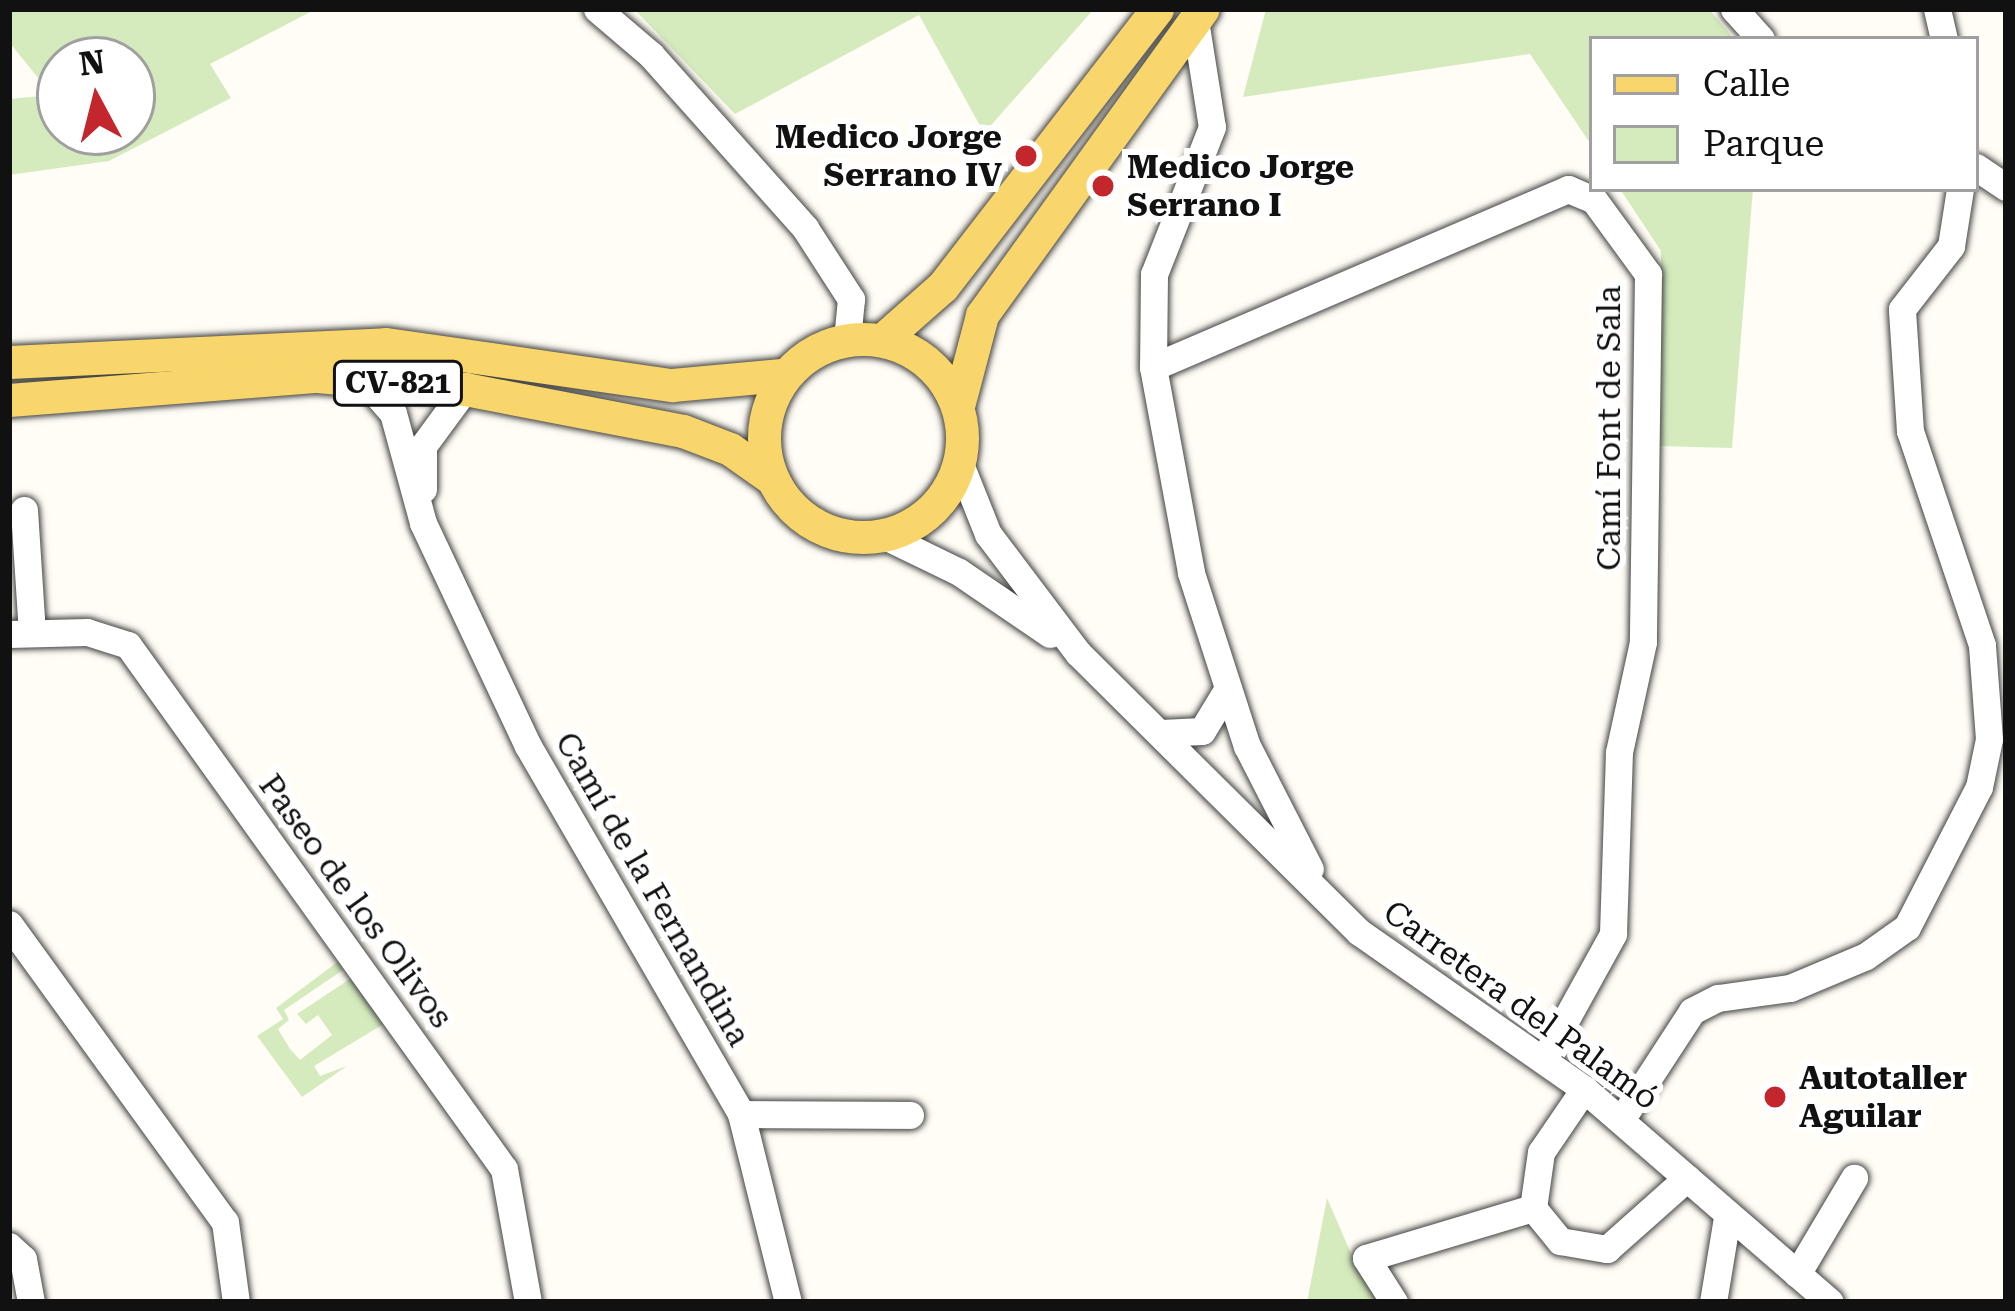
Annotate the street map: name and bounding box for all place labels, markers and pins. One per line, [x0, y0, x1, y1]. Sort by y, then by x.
place label: Medico Jorge Serrano IV [775, 117, 1002, 195]
marker: Medico Jorge Serrano IV [1013, 143, 1039, 169]
place label: Medico Jorge Serrano I [1127, 147, 1354, 225]
marker: Medico Jorge Serrano I [1090, 173, 1116, 199]
place label: Autotaller Aguilar [1799, 1058, 1967, 1136]
marker: Autotaller Aguilar [1762, 1084, 1788, 1110]

